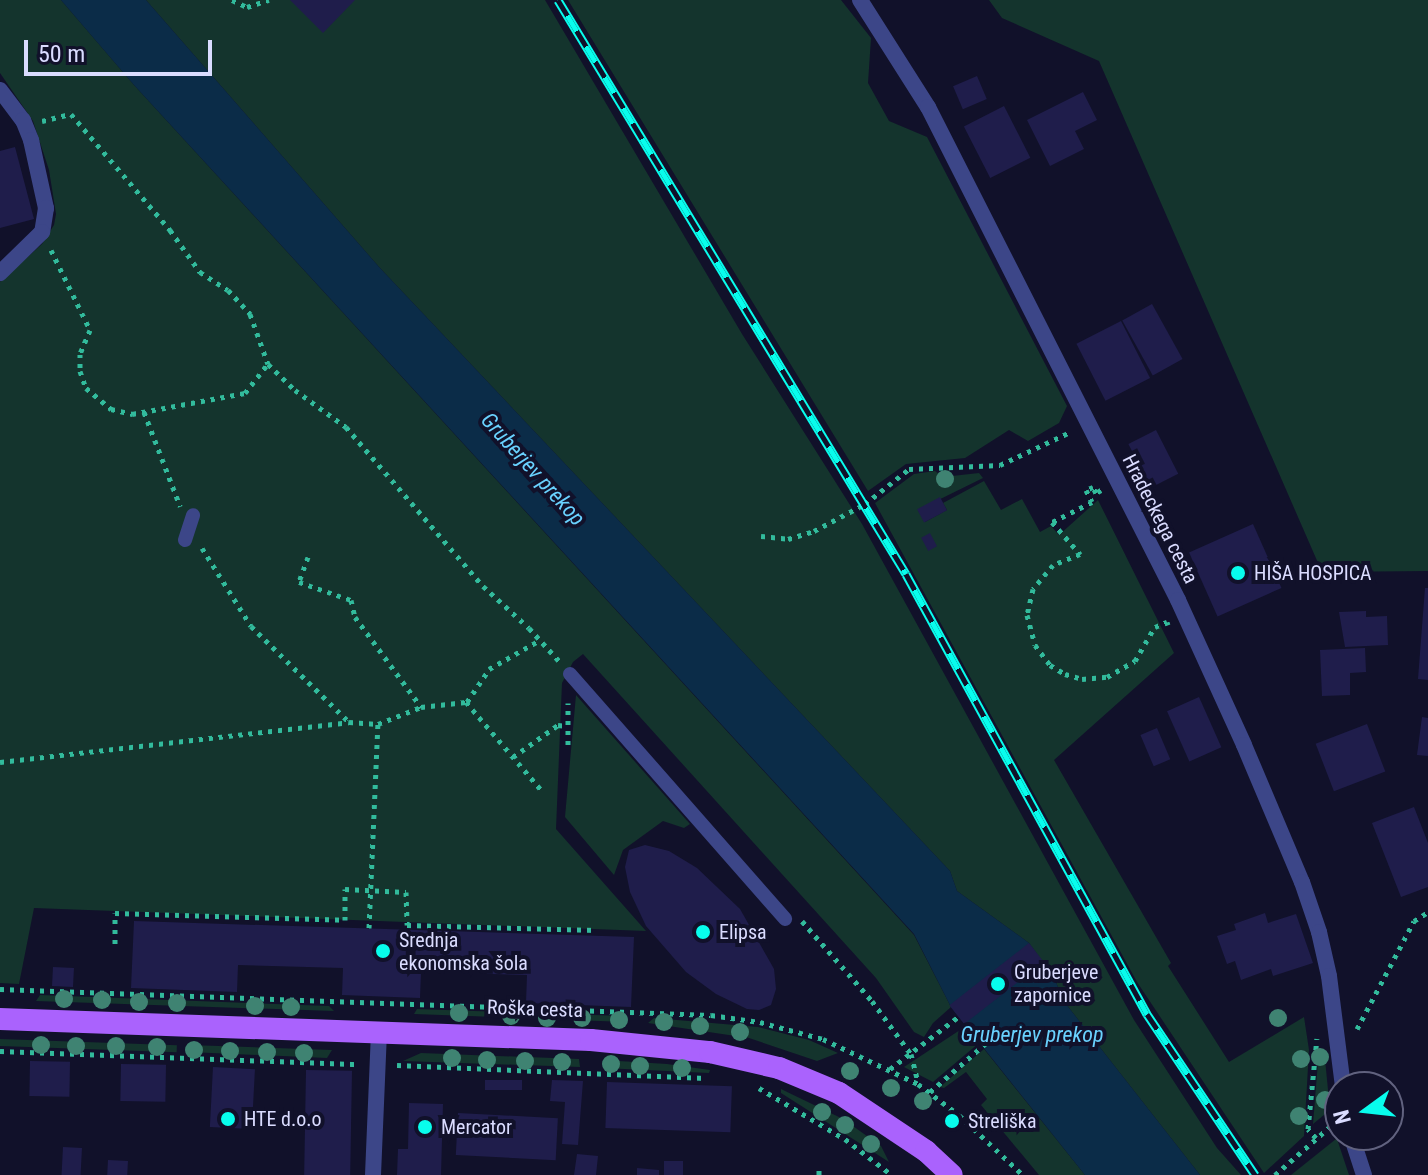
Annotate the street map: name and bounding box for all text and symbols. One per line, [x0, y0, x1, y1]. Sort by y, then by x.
scale bar [28, 24, 216, 74]
text: 50 m [38, 40, 85, 68]
water label: Gruberjev prekop [475, 407, 591, 531]
street label: Hradeckega cesta [1117, 450, 1203, 588]
place label: HIŠA HOSPICA [1254, 561, 1372, 585]
marker: HIŠA HOSPICA [1229, 564, 1247, 582]
place label: Elipsa [719, 920, 767, 944]
marker: Elipsa [694, 923, 712, 941]
place label: Srednja ekonomska šola [399, 928, 528, 975]
marker: Srednja ekonomska šola [374, 942, 392, 960]
place label: Gruberjeve zapornice [1014, 960, 1098, 1007]
marker: Gruberjeve zapornice [989, 975, 1007, 993]
street label: Roška cesta [487, 995, 583, 1023]
water label: Gruberjev prekop [961, 1022, 1103, 1048]
north arrow [1324, 1071, 1404, 1151]
place label: HTE d.o.o [244, 1107, 322, 1131]
text: N [1328, 1107, 1356, 1127]
place label: Streliška [968, 1109, 1036, 1133]
marker: HTE d.o.o [219, 1110, 237, 1128]
marker: Streliška [943, 1112, 961, 1130]
place label: Mercator [441, 1115, 512, 1139]
marker: Mercator [416, 1118, 434, 1136]

